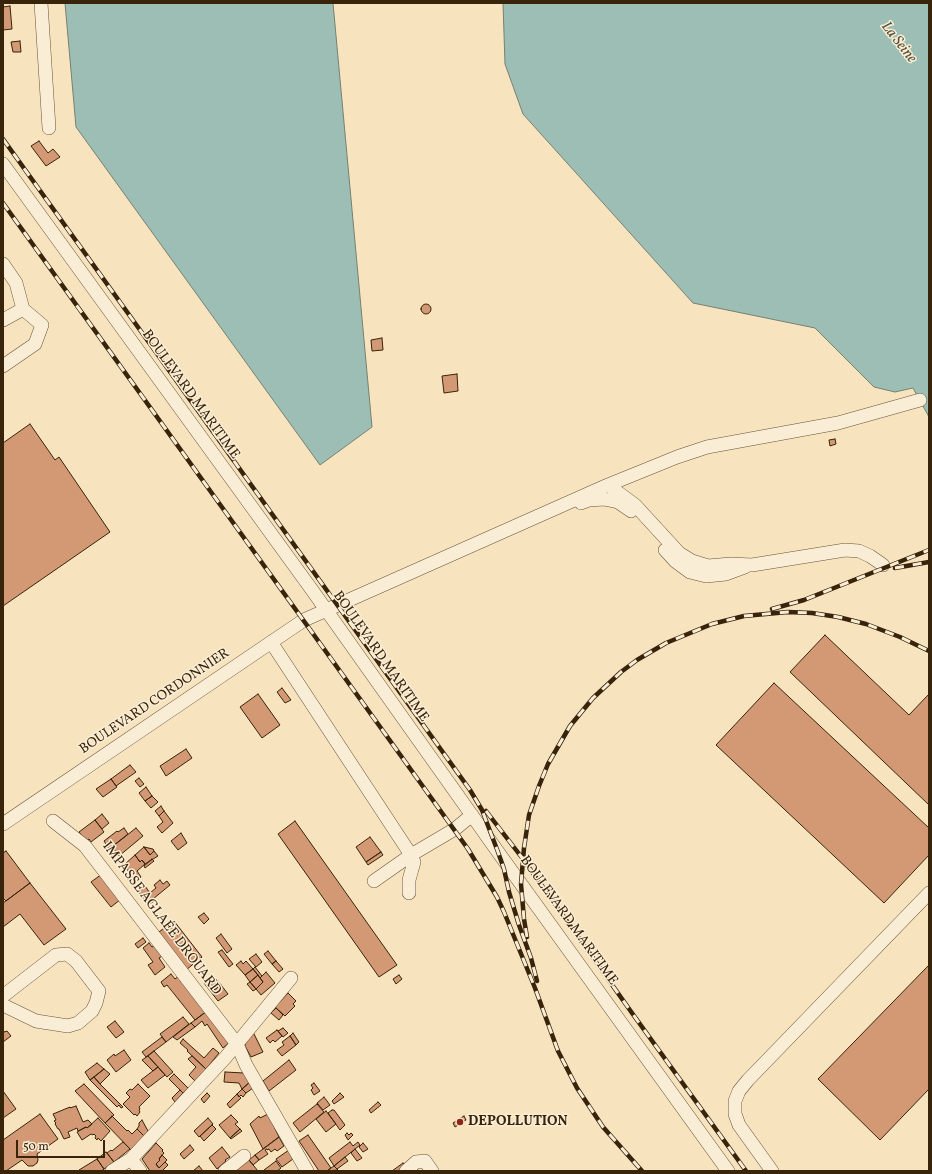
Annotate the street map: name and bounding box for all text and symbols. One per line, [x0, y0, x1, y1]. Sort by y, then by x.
water label: La Seine [876, 19, 920, 67]
street label: BOULEVARD MARITIME [137, 327, 243, 463]
street label: BOULEVARD MARITIME [328, 588, 432, 726]
street label: BOULEVARD CORDONNIER [77, 645, 233, 759]
street label: IMPASSE AGLAÉE DROUARD [98, 839, 224, 999]
street label: BOULEVARD MARITIME [515, 853, 621, 989]
place label: DEPOLLUTION [468, 1114, 568, 1130]
marker: DEPOLLUTION [455, 1117, 465, 1127]
scale bar [18, 1132, 107, 1158]
text: 50 m [23, 1139, 49, 1155]

